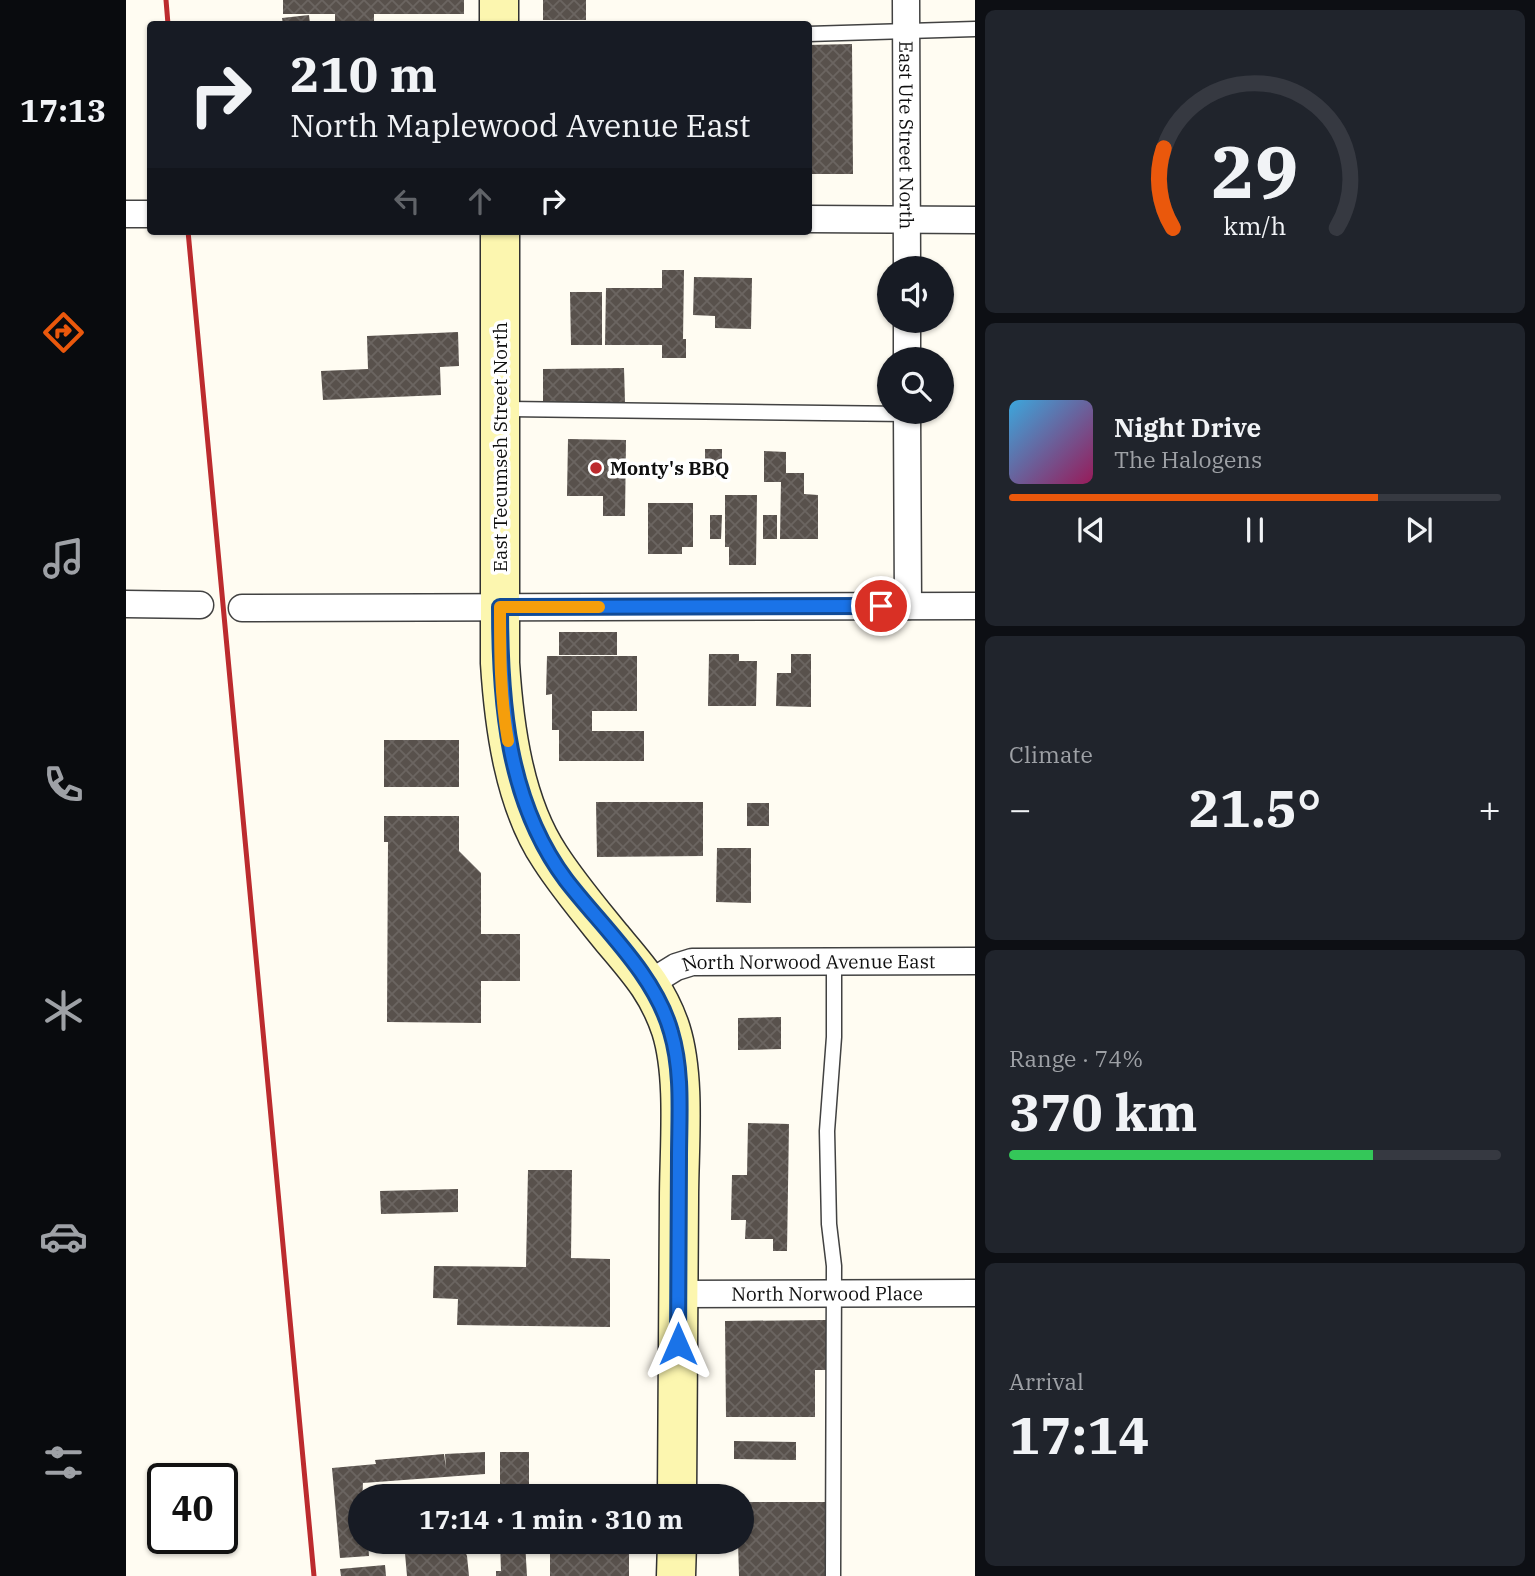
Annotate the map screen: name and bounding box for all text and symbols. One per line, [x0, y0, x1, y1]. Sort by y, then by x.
street label: East Ute Street North [894, 41, 919, 229]
text: 210 m [290, 42, 437, 105]
icon: right [175, 49, 266, 140]
text: 17:13 [20, 89, 106, 131]
text: North Maplewood Avenue East [290, 104, 751, 146]
text: 29 [1211, 123, 1299, 218]
icon: left [388, 182, 426, 220]
icon: ahead [461, 182, 499, 220]
icon: right [534, 182, 572, 220]
text: km/h [1223, 208, 1287, 241]
map controls [877, 256, 954, 424]
button: sound [877, 256, 954, 333]
icon: directions [39, 308, 88, 357]
street label: East Tecumseh Street North [488, 322, 512, 572]
button: search [877, 347, 954, 424]
text: Night Drive [1114, 410, 1261, 444]
text: The Halogens [1114, 444, 1262, 474]
place label: Monty's BBQ [610, 456, 729, 480]
marker: Monty's BBQ [588, 460, 604, 476]
icon: previous [1072, 511, 1110, 549]
icon: pause [1236, 511, 1274, 549]
icon: next [1400, 511, 1438, 549]
icon: music [39, 534, 88, 583]
pin [851, 576, 911, 636]
icon: arrive [862, 587, 900, 625]
text: Climate [1009, 739, 1093, 769]
icon: phone [39, 760, 88, 809]
text: 21.5° [1189, 774, 1321, 841]
text: − [1009, 784, 1032, 833]
text: + [1478, 784, 1501, 833]
street label: North Norwood Avenue East [679, 949, 936, 976]
icon: climate [39, 986, 88, 1035]
text: Range · 74% [1009, 1043, 1143, 1073]
text: 370 km [1009, 1078, 1198, 1145]
icon: car [39, 1212, 88, 1261]
street label: North Norwood Place [731, 1281, 923, 1306]
position arrow [641, 1307, 715, 1381]
text: Arrival [1009, 1366, 1084, 1396]
text: 17:14 [1009, 1401, 1150, 1468]
icon: filters [39, 1438, 88, 1487]
speed limit sign: 40 [147, 1463, 238, 1554]
text: 17:14 · 1 min · 310 m [419, 1502, 683, 1536]

